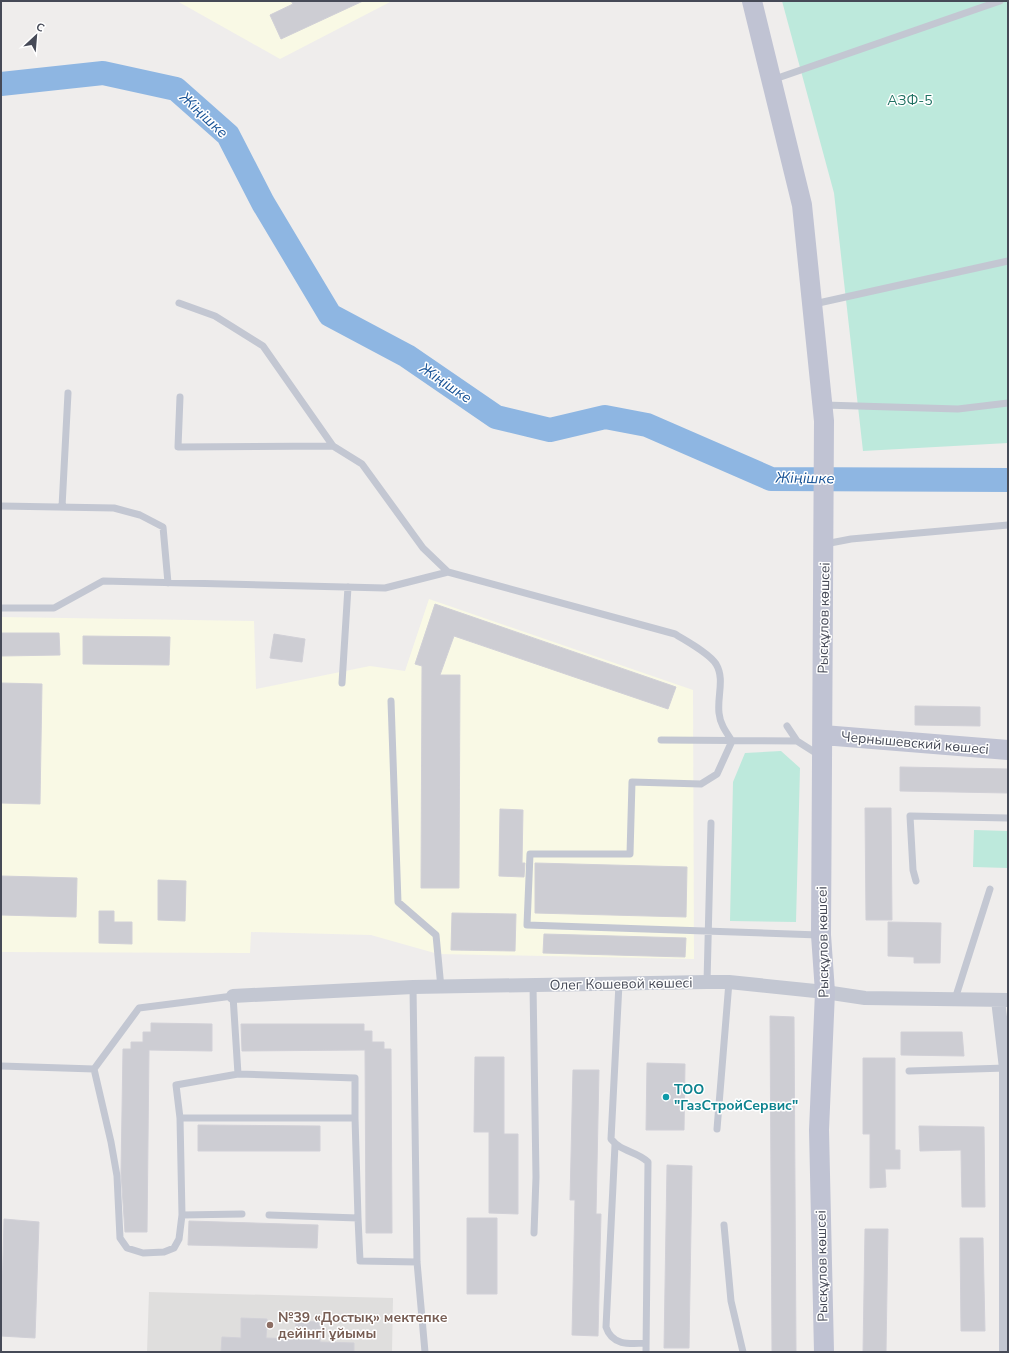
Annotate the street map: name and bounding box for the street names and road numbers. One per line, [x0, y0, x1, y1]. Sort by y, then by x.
street label: Рысқұлов көшсеі [814, 562, 834, 674]
street label: Чернышевский көшесі [840, 727, 990, 759]
street label: Рысқұлов көшсеі [813, 886, 833, 998]
street label: Олег Кошевой көшесі [549, 973, 693, 995]
street label: Рысқұлов көшсеі [812, 1210, 832, 1322]

